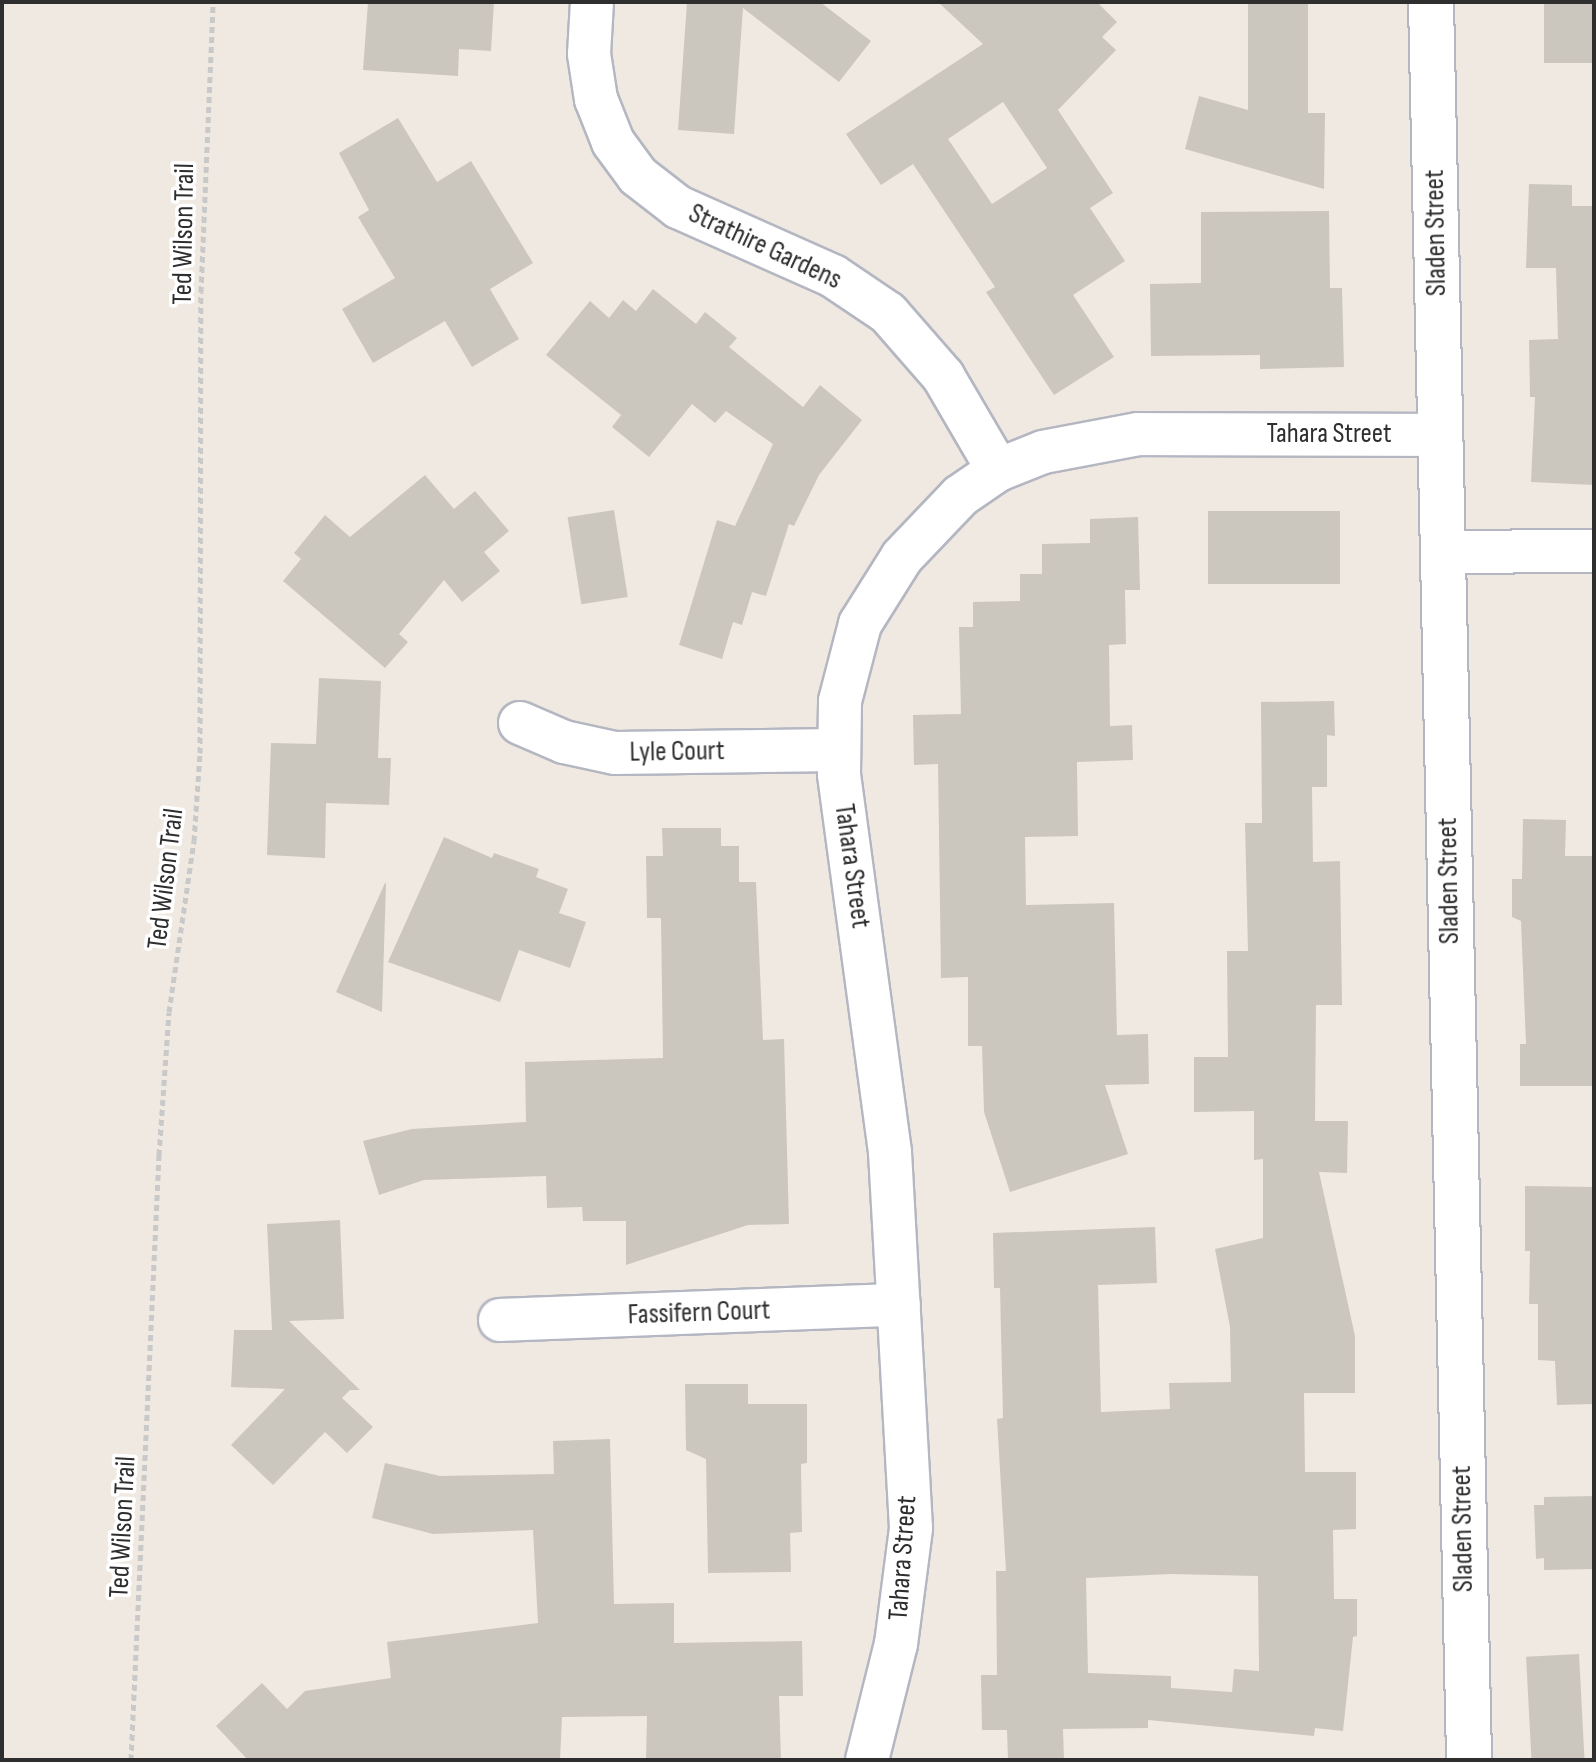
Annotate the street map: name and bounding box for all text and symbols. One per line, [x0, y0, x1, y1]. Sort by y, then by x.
street label: Ted Wilson Trail [166, 163, 202, 305]
street label: Sladen Street [1418, 170, 1454, 296]
street label: Strathire Gardens [683, 197, 847, 297]
street label: Tahara Street [1267, 417, 1391, 451]
street label: Lyle Court [629, 734, 725, 770]
street label: Tahara Street [827, 802, 877, 930]
street label: Ted Wilson Trail [141, 807, 191, 951]
street label: Sladen Street [1431, 818, 1467, 944]
street label: Fassifern Court [627, 1294, 771, 1332]
street label: Ted Wilson Trail [103, 1455, 143, 1599]
street label: Sladen Street [1445, 1466, 1481, 1592]
street label: Tahara Street [882, 1494, 924, 1622]

